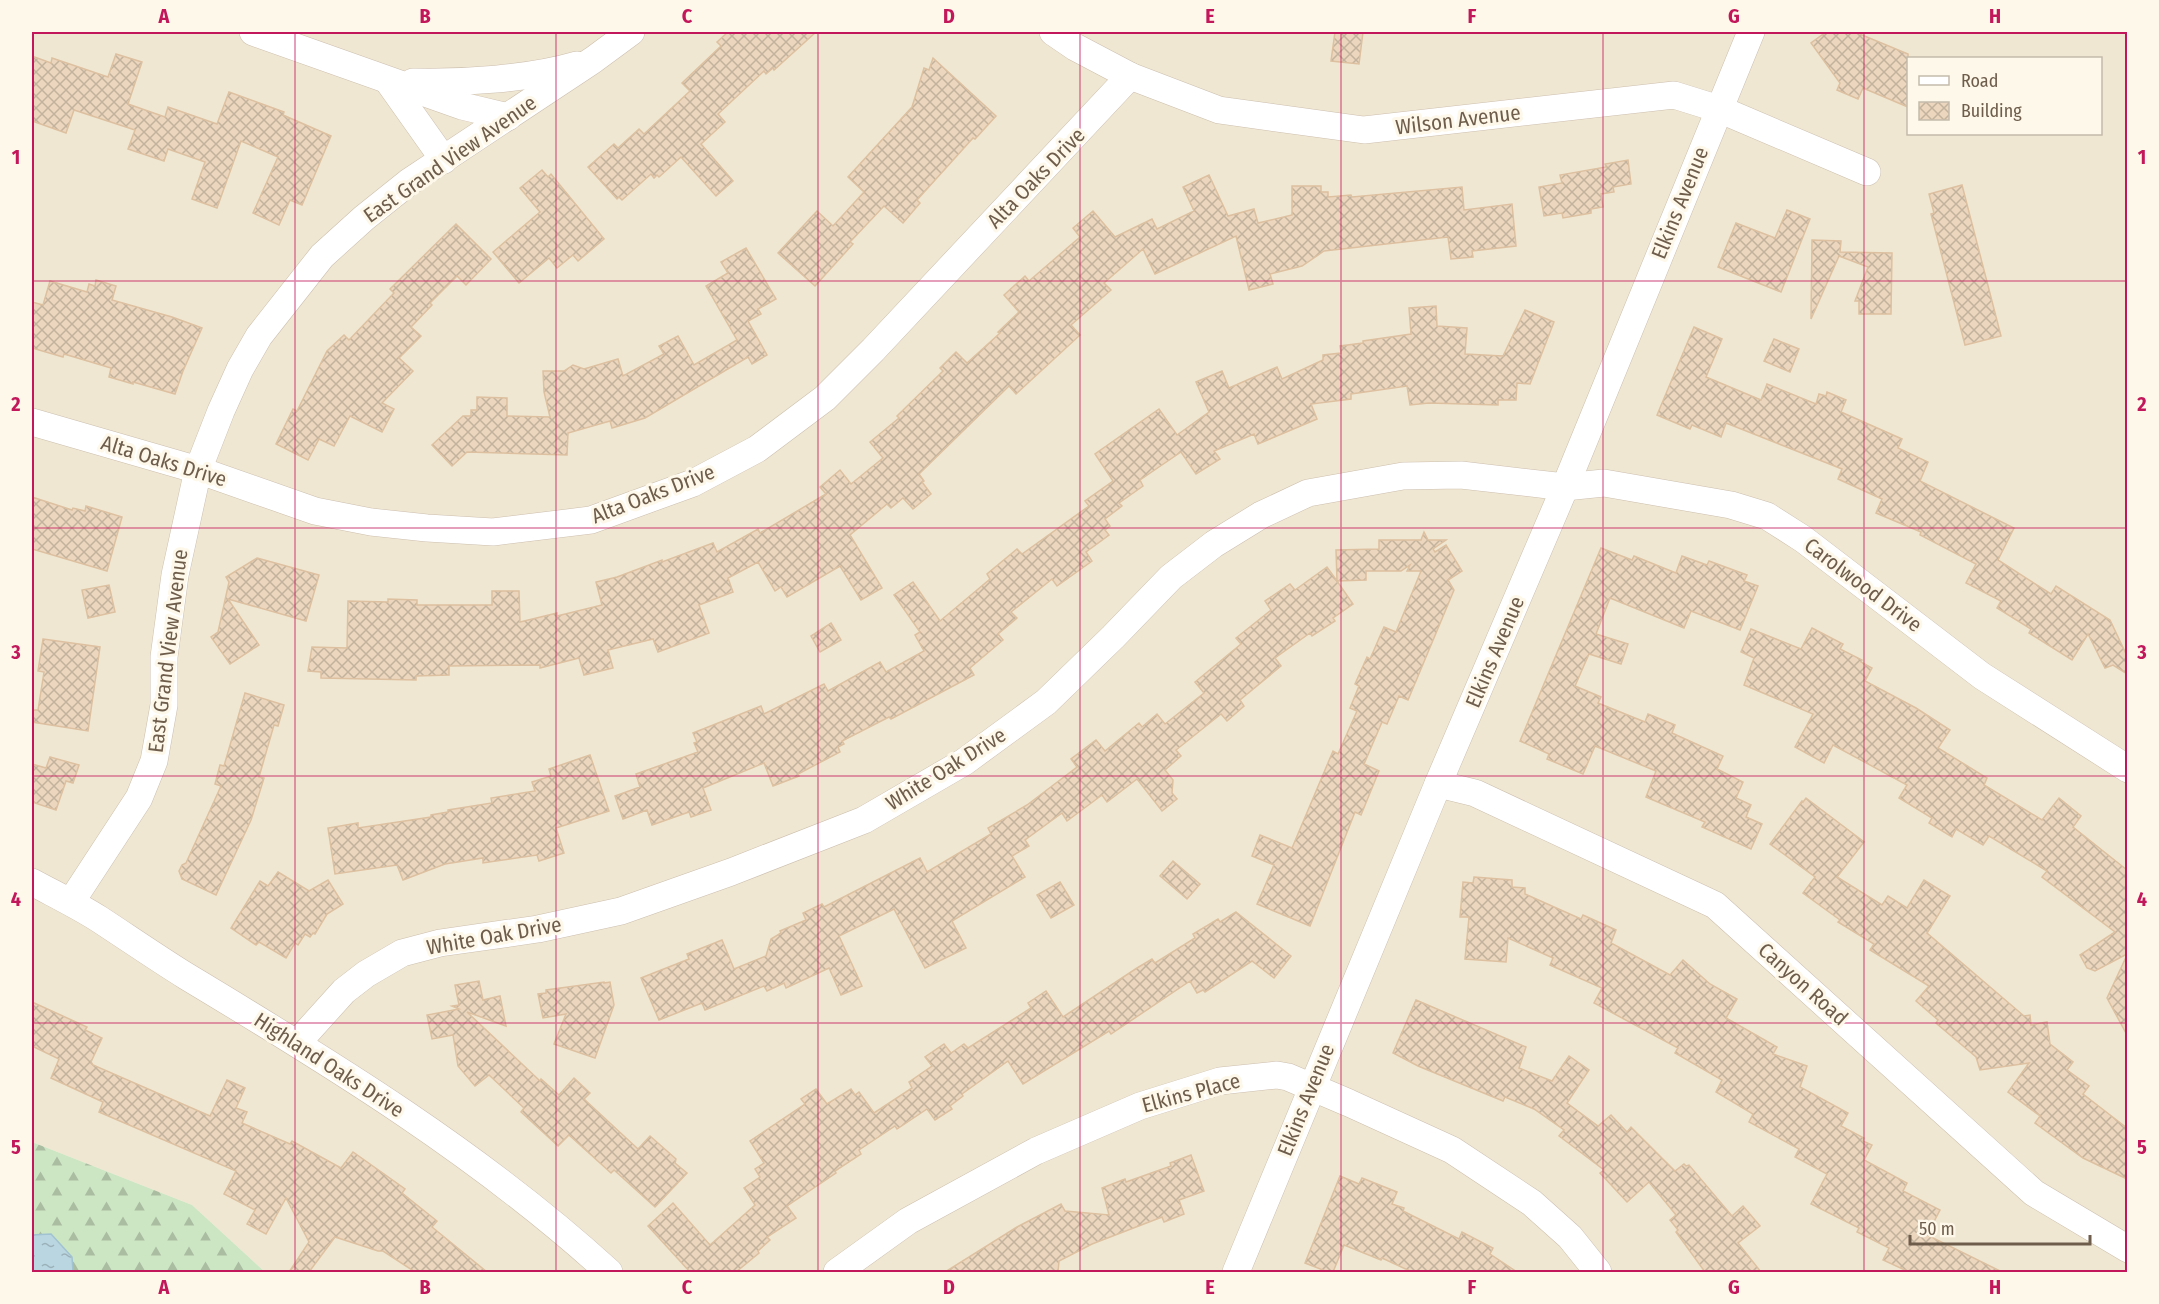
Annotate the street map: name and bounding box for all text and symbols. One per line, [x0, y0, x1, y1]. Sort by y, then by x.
text: A [158, 4, 171, 28]
text: B [419, 4, 431, 28]
text: C [682, 4, 693, 28]
text: D [943, 4, 955, 28]
text: E [1205, 4, 1215, 28]
text: F [1468, 4, 1477, 28]
text: G [1728, 4, 1740, 28]
text: H [1989, 4, 2001, 28]
legend [1907, 57, 2102, 135]
text: Road [1961, 70, 1998, 92]
street label: East Grand View Avenue [359, 90, 541, 228]
street label: Wilson Avenue [1394, 99, 1522, 141]
text: Building [1961, 100, 2022, 122]
street label: Alta Oaks Drive [982, 122, 1090, 234]
street label: Elkins Avenue [1646, 143, 1714, 263]
text: 1 [12, 145, 20, 169]
text: 1 [2138, 145, 2146, 169]
text: 2 [10, 392, 21, 416]
text: 2 [2136, 392, 2147, 416]
street label: Alta Oaks Drive [98, 430, 230, 492]
street label: Alta Oaks Drive [588, 459, 718, 529]
street label: Carolwood Drive [1799, 532, 1927, 638]
street label: East Grand View Avenue [143, 548, 193, 754]
street label: Elkins Avenue [1460, 592, 1530, 712]
text: 3 [10, 640, 21, 664]
text: 3 [2136, 640, 2147, 664]
street label: White Oak Drive [881, 722, 1011, 816]
text: 4 [11, 887, 21, 911]
text: 4 [2137, 887, 2147, 911]
street label: White Oak Drive [425, 911, 563, 961]
street label: Canyon Road [1753, 937, 1853, 1031]
street label: Highland Oaks Drive [249, 1007, 409, 1123]
street label: Elkins Avenue [1272, 1040, 1340, 1160]
street label: Elkins Place [1139, 1067, 1243, 1119]
text: 5 [11, 1135, 21, 1159]
text: 5 [2137, 1135, 2147, 1159]
scale bar [1910, 1208, 2090, 1246]
text: 50 m [1919, 1218, 1955, 1240]
text: A [158, 1275, 171, 1299]
text: B [419, 1275, 431, 1299]
text: C [682, 1275, 693, 1299]
text: D [943, 1275, 955, 1299]
text: E [1205, 1275, 1215, 1299]
text: F [1468, 1275, 1477, 1299]
text: G [1728, 1275, 1740, 1299]
text: H [1989, 1275, 2001, 1299]

